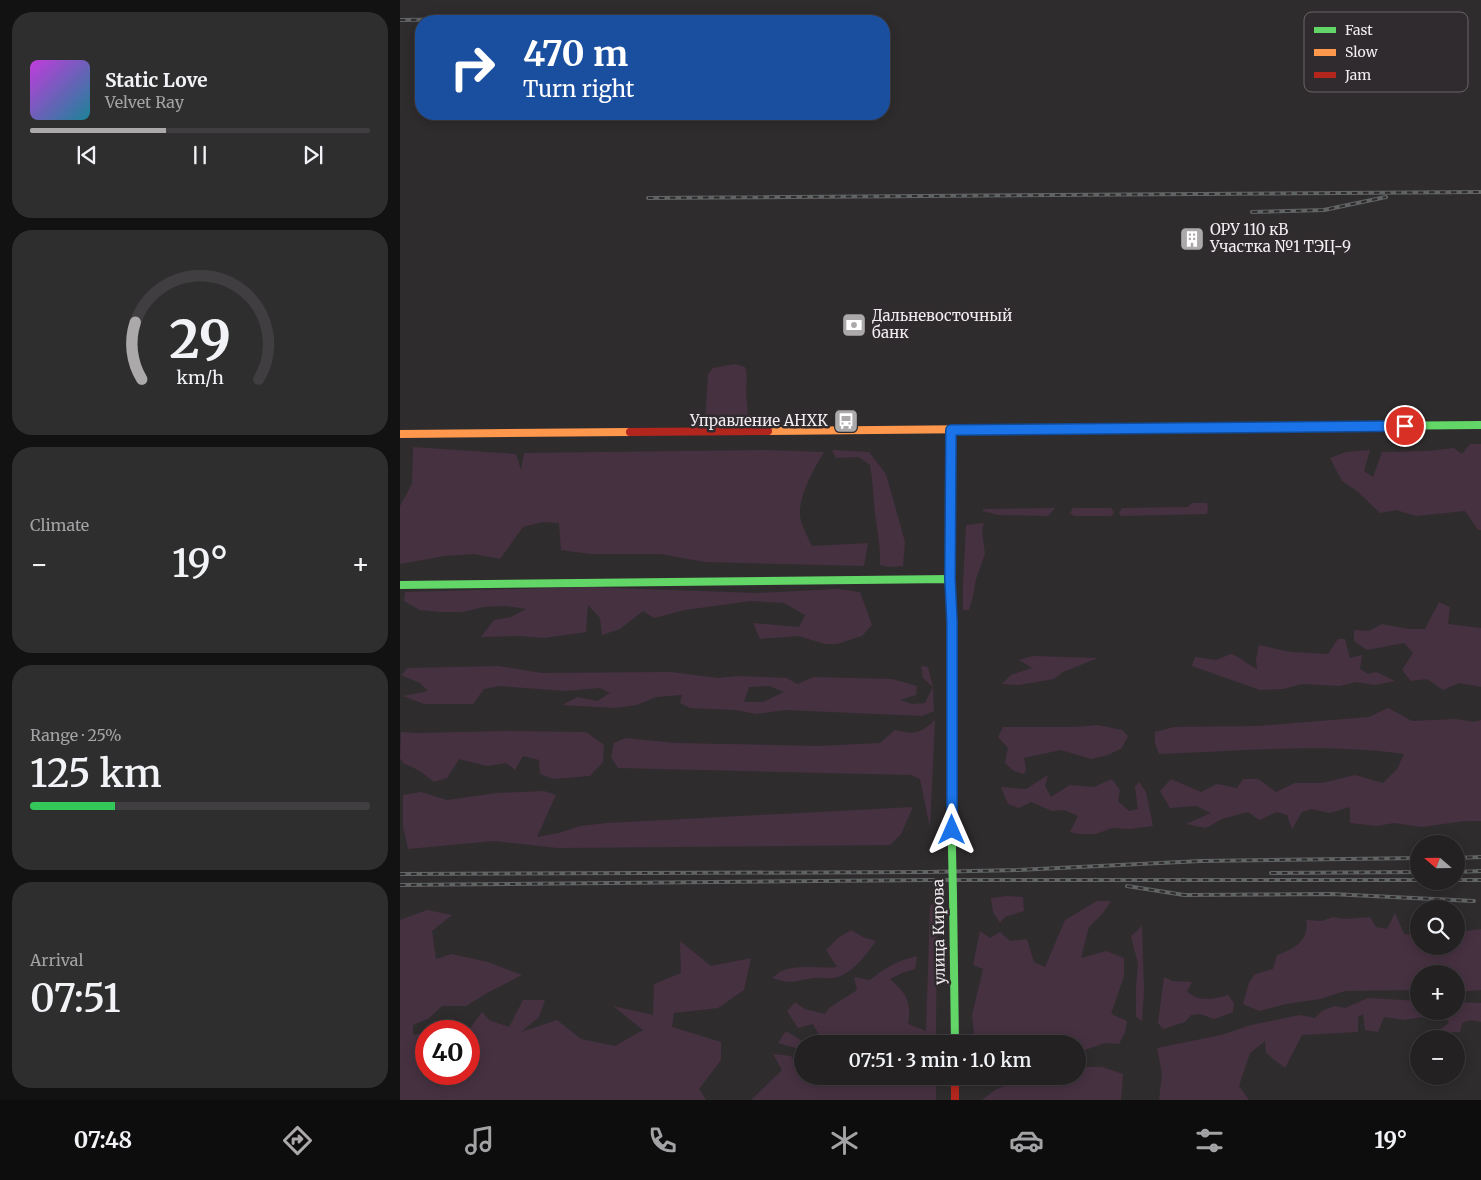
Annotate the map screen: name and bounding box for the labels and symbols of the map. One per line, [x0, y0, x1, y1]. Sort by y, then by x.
legend [1304, 12, 1468, 92]
text: Fast [1345, 21, 1373, 39]
text: Slow [1345, 43, 1378, 61]
text: Jam [1344, 66, 1371, 84]
place label: ОРУ 110 кВ Участка №1 ТЭЦ-9 [1209, 220, 1351, 256]
building icon: ОРУ 110 кВ Участка №1 ТЭЦ-9 [1179, 226, 1205, 252]
place label: Дальневосточный банк [872, 306, 1012, 342]
bank icon: Дальневосточный банк [841, 312, 867, 338]
pin [1384, 405, 1426, 447]
bus stop icon: Управление АНХК [833, 408, 859, 434]
place label: Управление АНХК [689, 411, 828, 430]
position arrow [925, 803, 977, 855]
north arrow [1410, 835, 1465, 890]
street label: улица Кирова [928, 879, 949, 985]
speed limit sign: 40 [415, 1020, 480, 1085]

